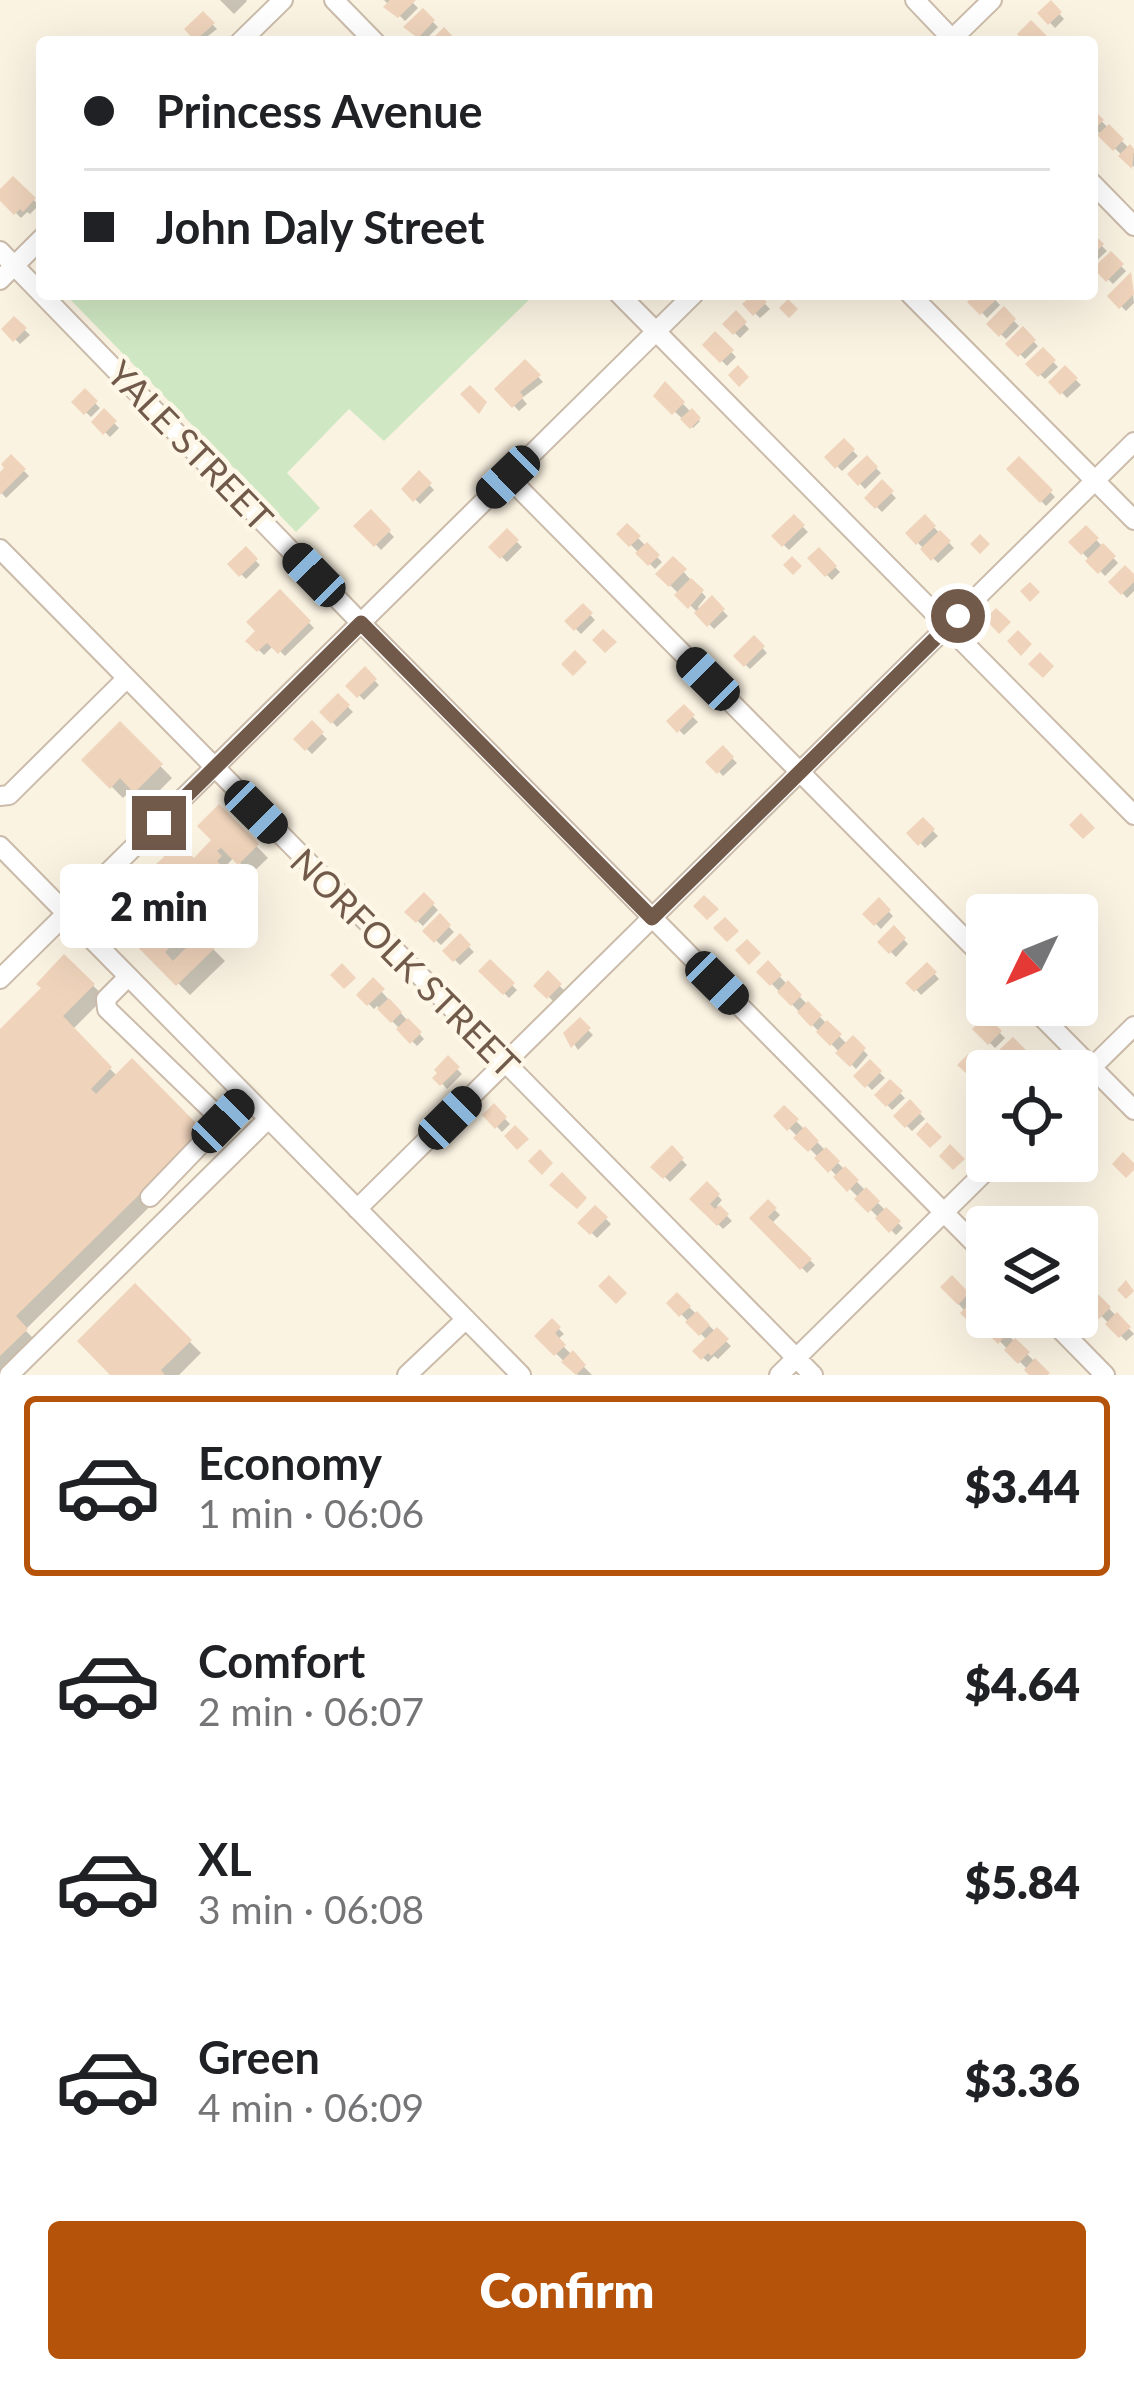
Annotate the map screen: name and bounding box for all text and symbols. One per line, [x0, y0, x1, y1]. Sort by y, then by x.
text: Princess Avenue [156, 84, 483, 138]
text: John Daly Street [156, 200, 485, 254]
street label: YALE STREET [99, 351, 283, 539]
car [470, 439, 546, 515]
car [276, 537, 352, 613]
route start [931, 589, 985, 643]
car [670, 641, 746, 717]
car [218, 774, 294, 850]
route end [132, 796, 186, 850]
street label: NORFOLK STREET [282, 839, 529, 1086]
callout: 2 min [60, 865, 258, 949]
text: 2 min [110, 883, 208, 929]
north arrow [966, 894, 1098, 1026]
map controls [966, 894, 1098, 1338]
car [679, 945, 755, 1021]
button: locate [966, 1050, 1098, 1182]
car [412, 1080, 488, 1156]
car [185, 1083, 261, 1159]
button: layers [966, 1206, 1098, 1338]
icon: car [54, 1432, 162, 1540]
text: Economy [198, 1436, 382, 1490]
text: $3.44 [965, 1459, 1080, 1513]
text: 1 min · 06:06 [198, 1490, 424, 1536]
icon: car [54, 1630, 162, 1738]
text: Comfort [198, 1634, 365, 1688]
text: $4.64 [965, 1657, 1080, 1711]
text: 2 min · 06:07 [198, 1688, 424, 1734]
icon: car [54, 1828, 162, 1936]
text: XL [198, 1832, 252, 1886]
text: $5.84 [965, 1855, 1080, 1909]
text: 3 min · 06:08 [198, 1886, 424, 1932]
icon: car [54, 2026, 162, 2134]
text: Green [198, 2030, 320, 2084]
text: $3.36 [965, 2053, 1080, 2107]
text: 4 min · 06:09 [198, 2084, 424, 2130]
button: Confirm [48, 2221, 1086, 2359]

